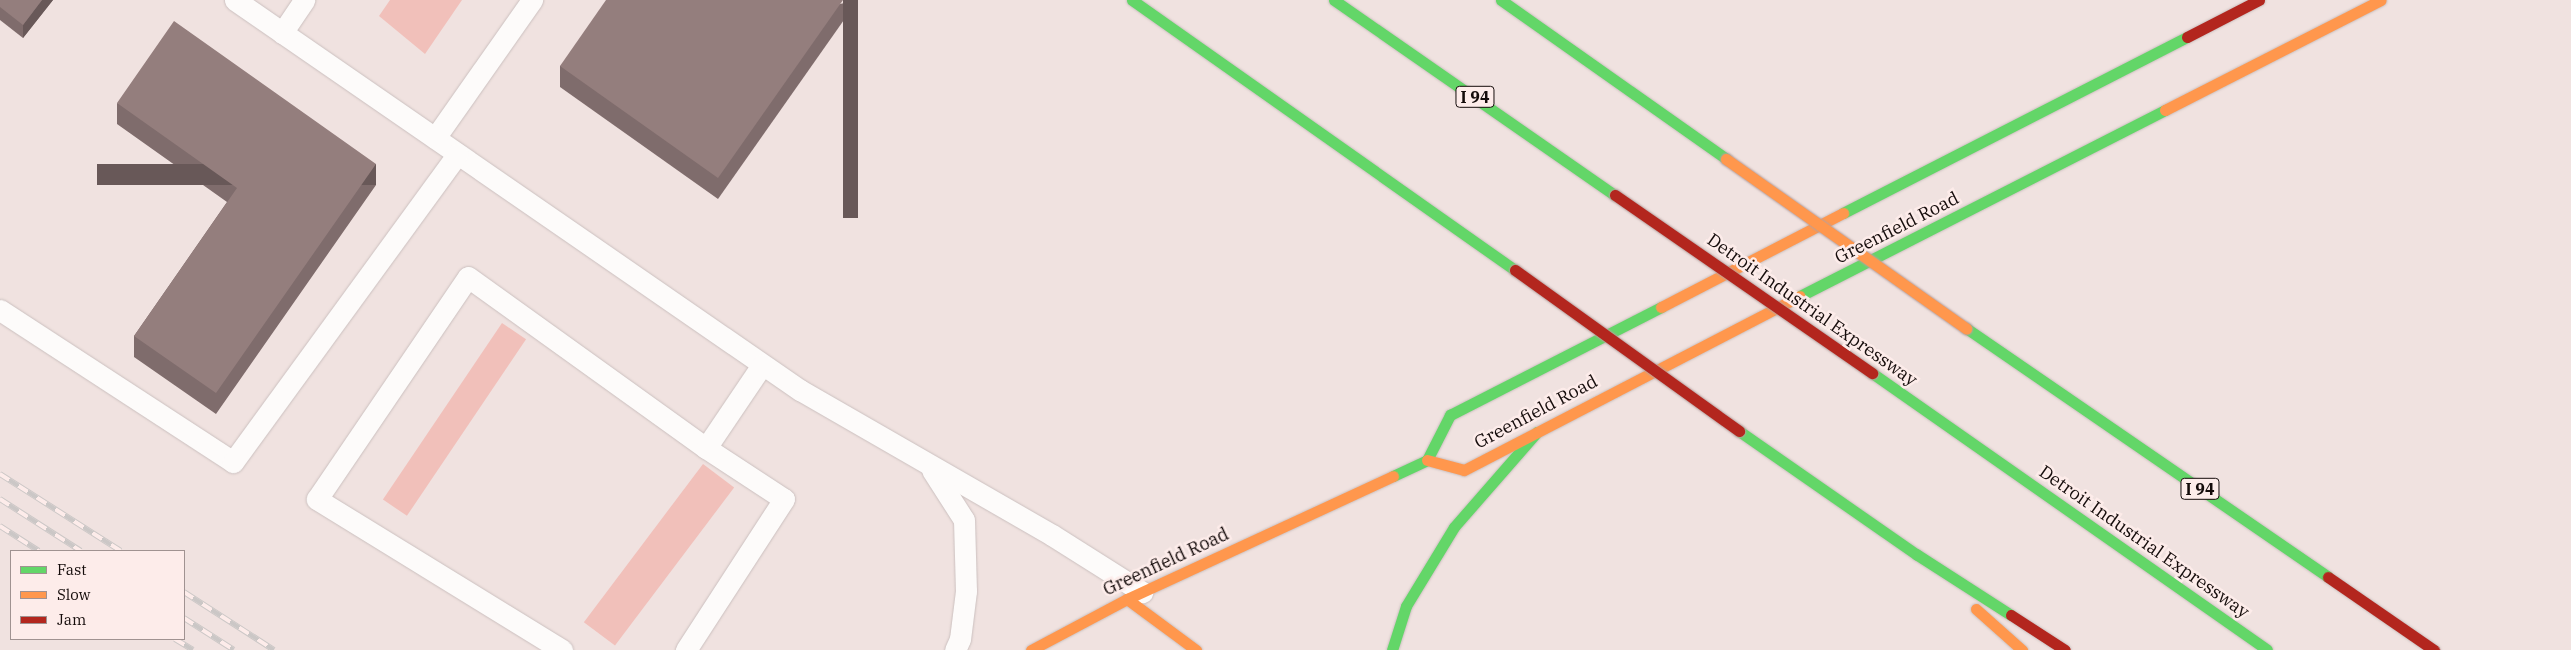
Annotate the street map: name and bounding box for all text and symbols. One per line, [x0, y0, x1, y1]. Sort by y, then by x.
road number: I 94 [1455, 84, 1495, 110]
street label: Greenfield Road [1831, 187, 1963, 269]
street label: Detroit Industrial Expressway [1703, 229, 1921, 391]
street label: Greenfield Road [1471, 370, 1601, 454]
street label: Detroit Industrial Expressway [2035, 461, 2253, 623]
road number: I 94 [2180, 476, 2220, 502]
street label: Greenfield Road [1100, 523, 1232, 601]
legend [10, 550, 185, 640]
text: Fast [57, 560, 87, 579]
text: Slow [57, 585, 90, 604]
text: Jam [57, 610, 86, 629]

